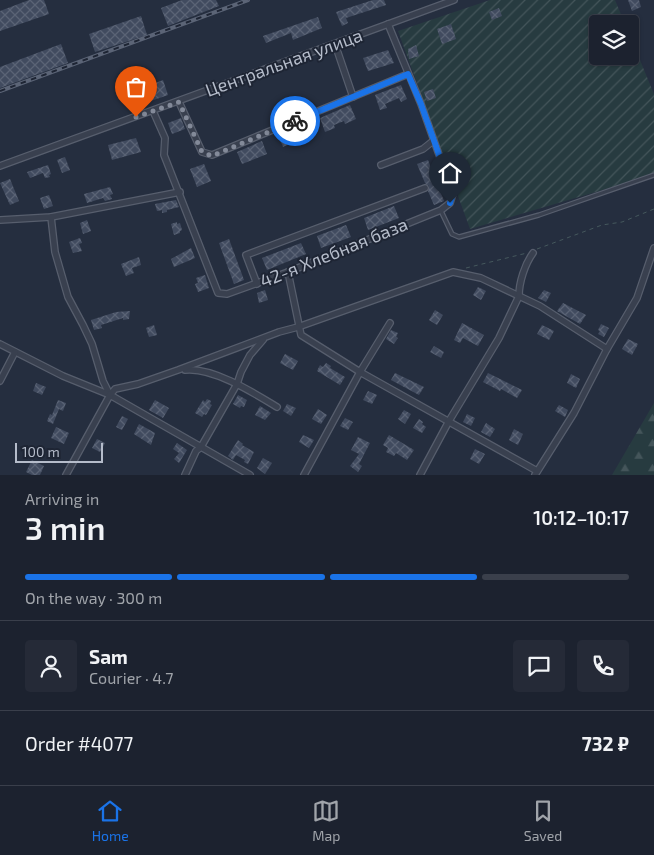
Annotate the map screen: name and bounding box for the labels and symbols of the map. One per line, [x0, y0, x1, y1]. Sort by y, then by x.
street label: Центральная улица [202, 23, 365, 101]
pin [115, 66, 157, 117]
courier [270, 96, 320, 146]
pin [429, 152, 471, 203]
street label: 42-я Хлебная база [256, 212, 411, 292]
scale bar [15, 440, 102, 463]

